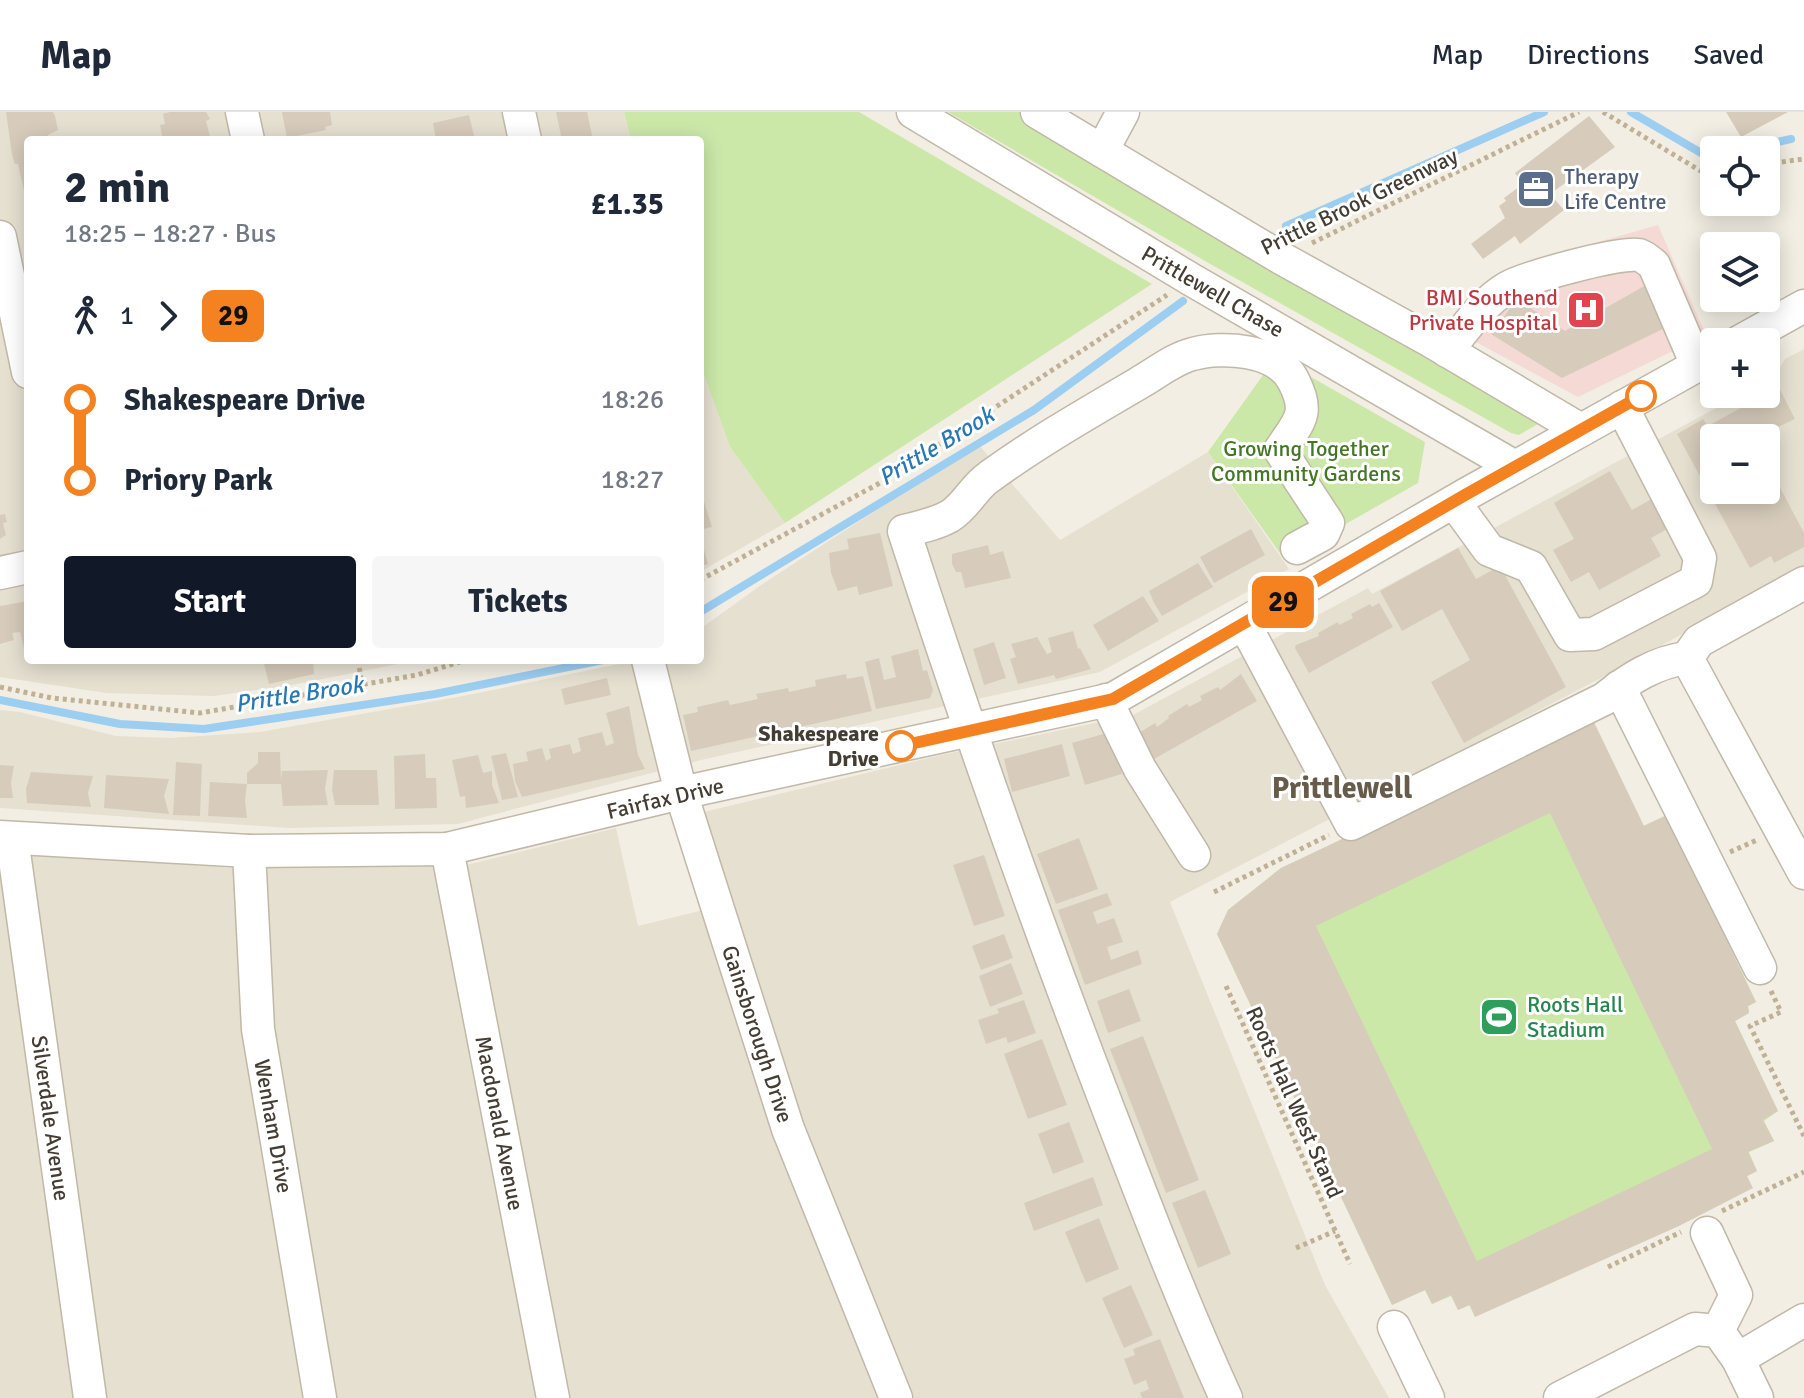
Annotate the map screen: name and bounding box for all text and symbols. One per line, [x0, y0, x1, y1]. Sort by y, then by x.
text: Map [40, 32, 112, 79]
text: Map [1431, 38, 1483, 72]
text: Directions [1527, 38, 1649, 72]
text: Saved [1693, 38, 1764, 72]
map controls [1700, 136, 1780, 504]
button: locate [1700, 136, 1780, 216]
street label: Prittle Brook Greenway [1256, 142, 1463, 261]
text: 2 min [64, 161, 170, 215]
place label: Therapy Life Centre [1564, 163, 1666, 215]
office icon: Therapy Life Centre [1515, 168, 1557, 210]
text: £1.35 [591, 186, 664, 223]
text: 18:25 – 18:27 · Bus [64, 218, 276, 250]
button: layers [1700, 232, 1780, 312]
street label: Prittlewell Chase [1137, 240, 1289, 343]
place label: BMI Southend Private Hospital [1409, 284, 1558, 336]
hospital icon: BMI Southend Private Hospital [1565, 289, 1607, 331]
icon: walk [64, 294, 108, 338]
icon: forward [146, 294, 190, 338]
text: 29 [218, 299, 248, 333]
text: 1 [120, 300, 134, 332]
button: + [1700, 328, 1780, 408]
unlabelled marker [1626, 381, 1656, 411]
text: Shakespeare Drive [124, 382, 365, 419]
text: 18:26 [601, 384, 664, 416]
water label: Prittle Brook [873, 399, 1001, 492]
button: − [1700, 424, 1780, 504]
park label: Growing Together Community Gardens [1211, 435, 1401, 487]
text: Priory Park [124, 462, 273, 499]
text: 18:27 [601, 464, 664, 496]
button: Start [64, 556, 356, 648]
button: Tickets [372, 556, 664, 648]
line badge: 29 [1247, 576, 1319, 628]
text: 29 [1268, 585, 1298, 619]
water label: Prittle Brook [233, 669, 367, 719]
place label: Shakespeare Drive [758, 720, 879, 772]
marker: Shakespeare Drive [886, 731, 916, 761]
district label: Prittlewell [1272, 770, 1412, 807]
street label: Fairfax Drive [604, 772, 726, 825]
street label: Gainsborough Drive [716, 942, 799, 1126]
place label: Roots Hall Stadium [1527, 991, 1623, 1043]
sports icon: Roots Hall Stadium [1478, 996, 1520, 1038]
street label: Roots Hall West Stand [1240, 1002, 1349, 1202]
street label: Silverdale Avenue [26, 1034, 75, 1203]
street label: Macdonald Avenue [469, 1034, 530, 1213]
street label: Wenham Drive [248, 1057, 299, 1195]

